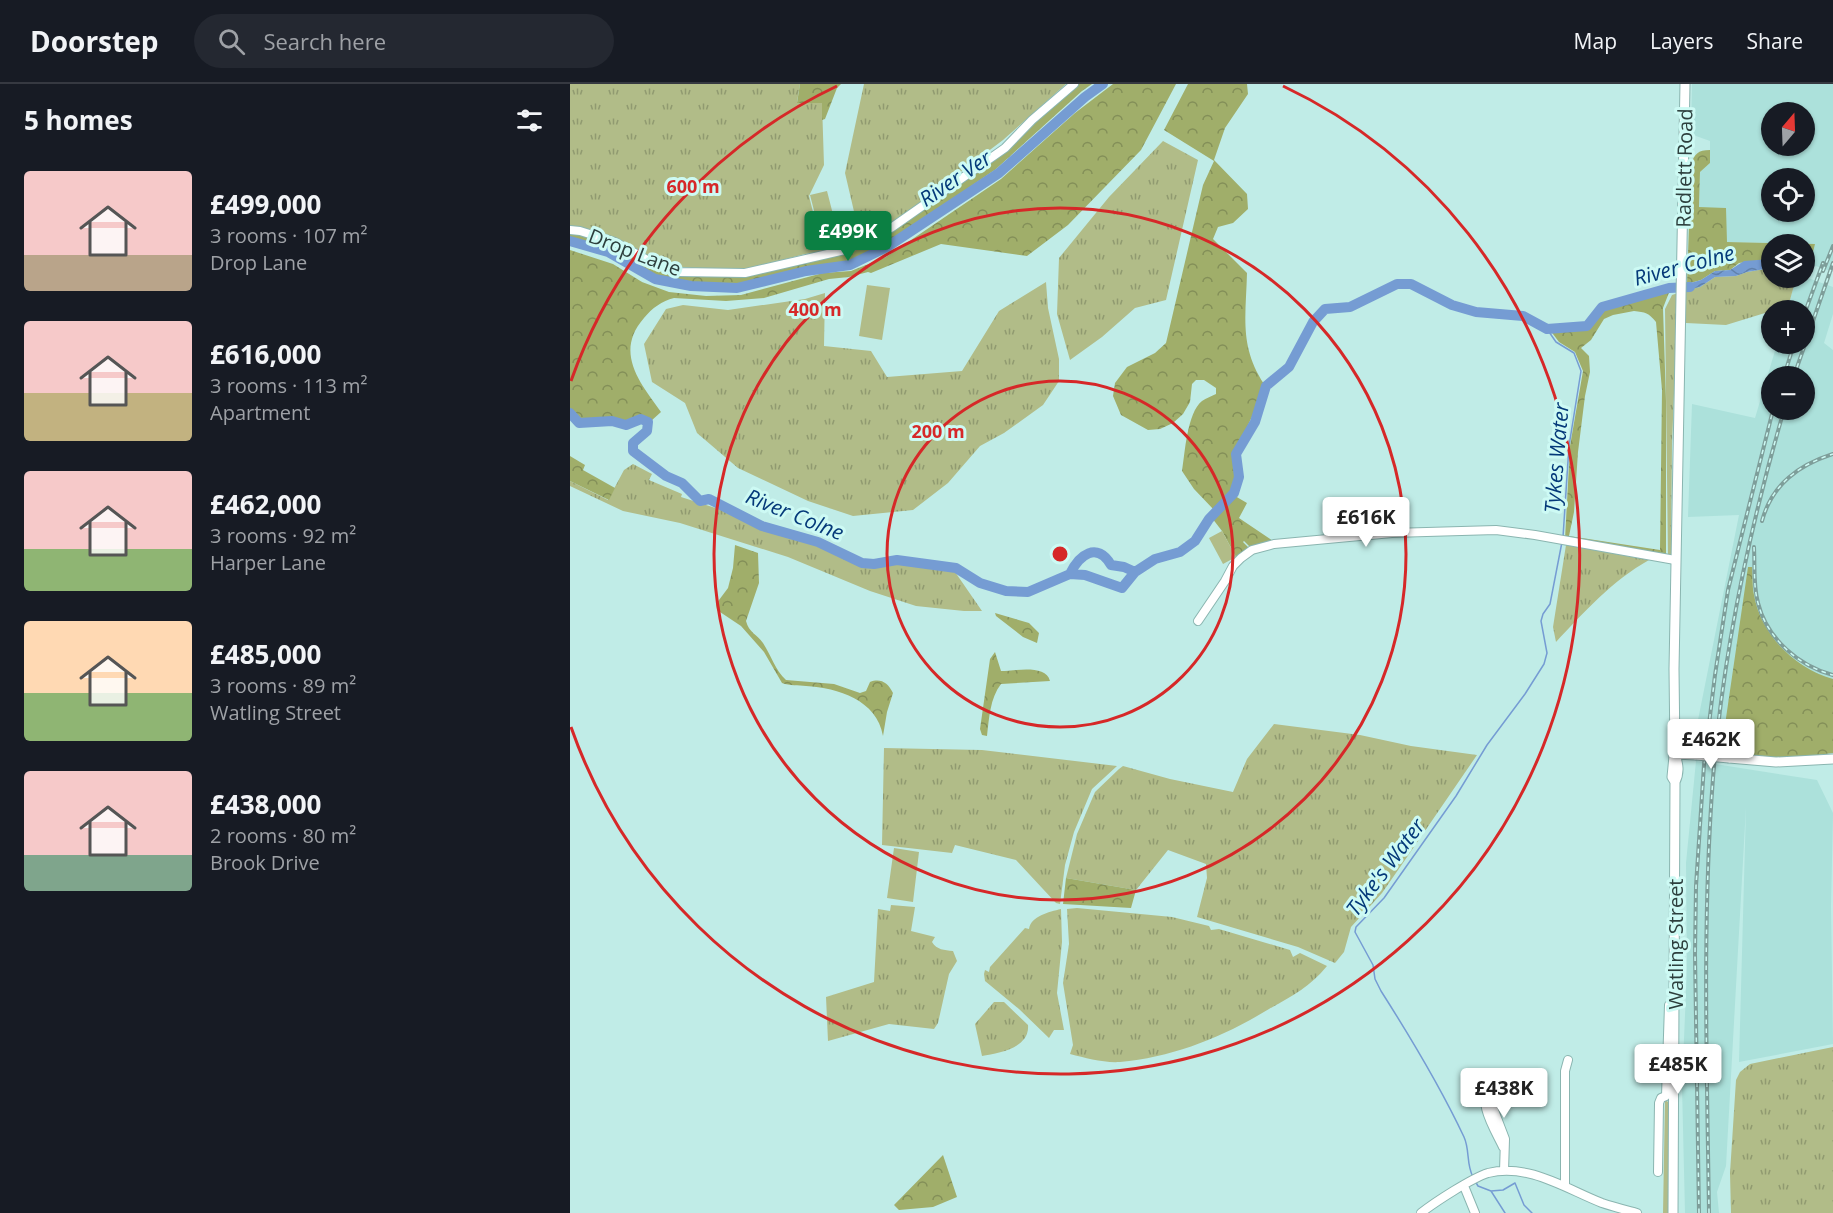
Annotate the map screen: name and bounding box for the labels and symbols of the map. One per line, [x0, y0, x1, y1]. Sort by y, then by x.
north arrow [1761, 102, 1815, 156]
street label: Radlett Road [1669, 108, 1699, 228]
water label: River Ver [913, 143, 997, 212]
text: 600 m [666, 174, 720, 198]
pin: £499K [806, 211, 890, 262]
street label: Drop Lane [585, 222, 685, 282]
water label: River Colne [1631, 238, 1737, 292]
text: 400 m [788, 297, 842, 321]
water label: Tykes Water [1537, 401, 1575, 514]
text: 200 m [911, 419, 965, 443]
water label: River Colne [742, 482, 848, 546]
pin: £616K [1324, 497, 1408, 548]
centre of rings [1050, 544, 1070, 564]
pin: £462K [1669, 719, 1753, 770]
water label: Tyke's Water [1339, 812, 1431, 921]
street label: Watling Street [1662, 879, 1689, 1010]
pin: £485K [1636, 1044, 1720, 1095]
pin: £438K [1462, 1068, 1546, 1119]

